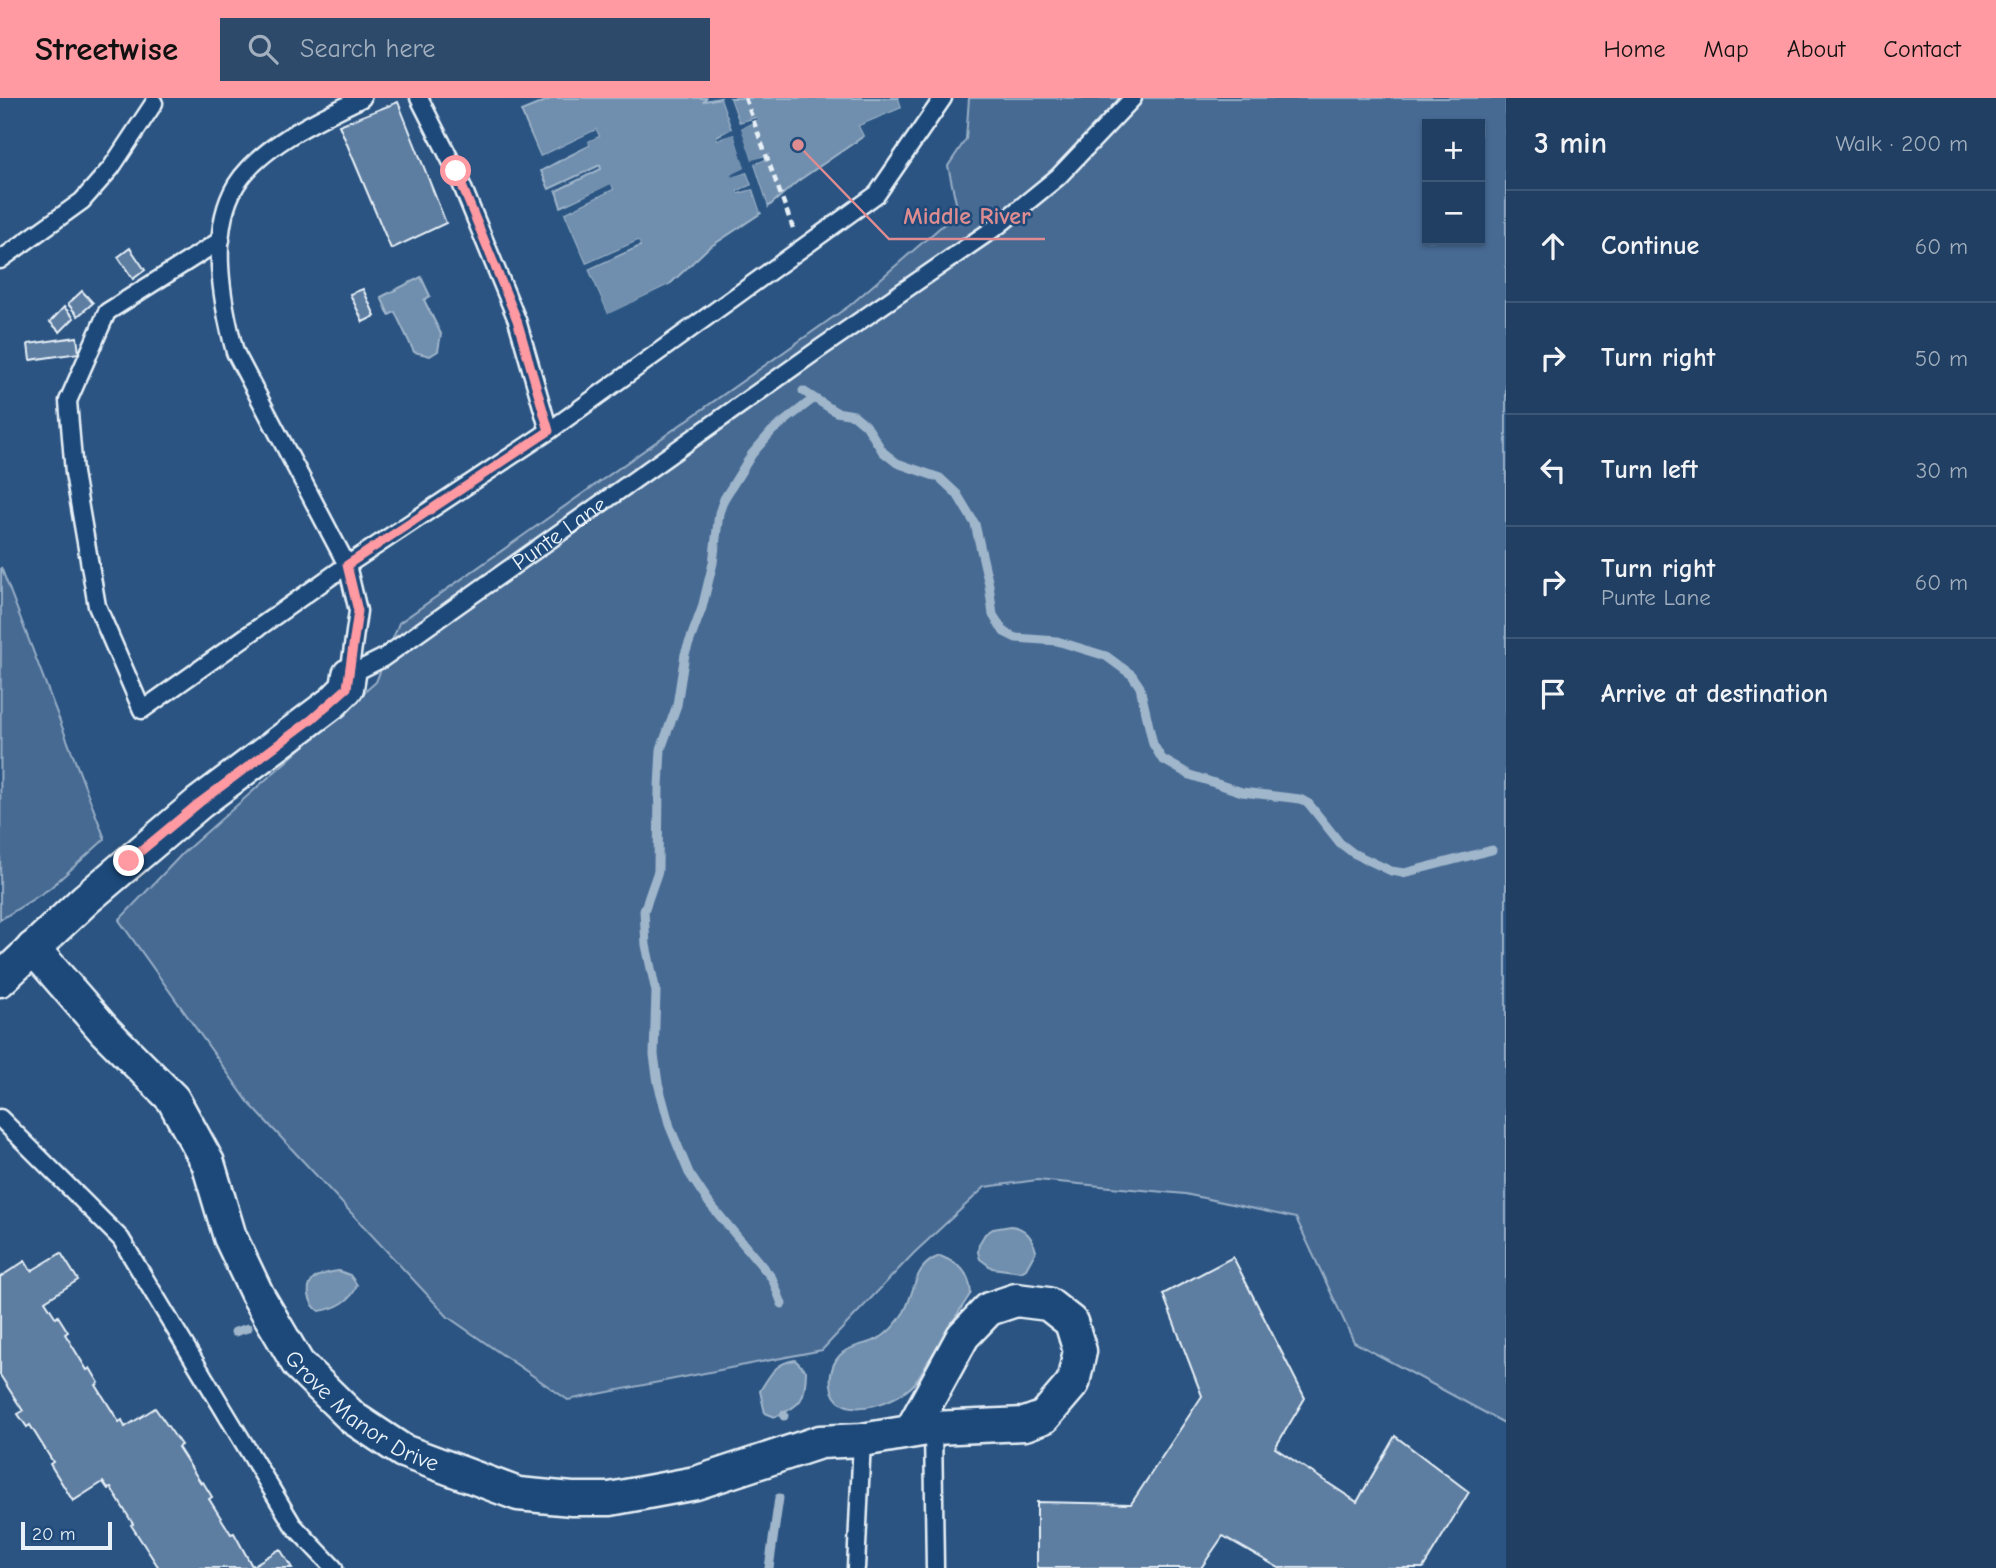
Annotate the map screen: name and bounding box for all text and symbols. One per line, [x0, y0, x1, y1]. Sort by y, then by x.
search box [220, 18, 710, 81]
text: Streetwise [35, 30, 178, 68]
icon: search [244, 30, 282, 68]
text: Search here [300, 34, 435, 64]
text: Home [1604, 35, 1665, 63]
text: Map [1703, 35, 1749, 63]
text: About [1787, 35, 1845, 63]
text: Contact [1883, 35, 1961, 63]
map controls [1422, 119, 1485, 245]
button: + [1422, 119, 1485, 182]
text: 3 min [1534, 126, 1607, 161]
text: Walk · 200 m [1835, 130, 1968, 157]
route start [440, 155, 471, 186]
button: − [1422, 182, 1485, 245]
callout: Middle River [889, 194, 1045, 239]
text: Middle River [903, 202, 1031, 230]
icon: ahead [1534, 227, 1572, 265]
text: Continue [1601, 231, 1699, 261]
text: 60 m [1915, 233, 1968, 260]
icon: right [1534, 339, 1572, 377]
text: Turn right [1601, 343, 1715, 373]
text: 50 m [1915, 345, 1968, 372]
icon: left [1534, 451, 1572, 489]
text: Turn left [1601, 455, 1698, 485]
text: 30 m [1916, 457, 1968, 484]
street label: Punte Lane [507, 490, 612, 576]
text: Turn right [1601, 554, 1715, 584]
icon: right [1534, 563, 1572, 601]
text: 60 m [1915, 569, 1968, 596]
text: Punte Lane [1601, 584, 1711, 611]
icon: arrive [1534, 675, 1572, 713]
text: Arrive at destination [1601, 679, 1828, 709]
route end [113, 845, 144, 876]
street label: Grove Manor Drive [280, 1346, 443, 1477]
scale bar [21, 1519, 112, 1551]
text: 20 m [32, 1523, 76, 1545]

